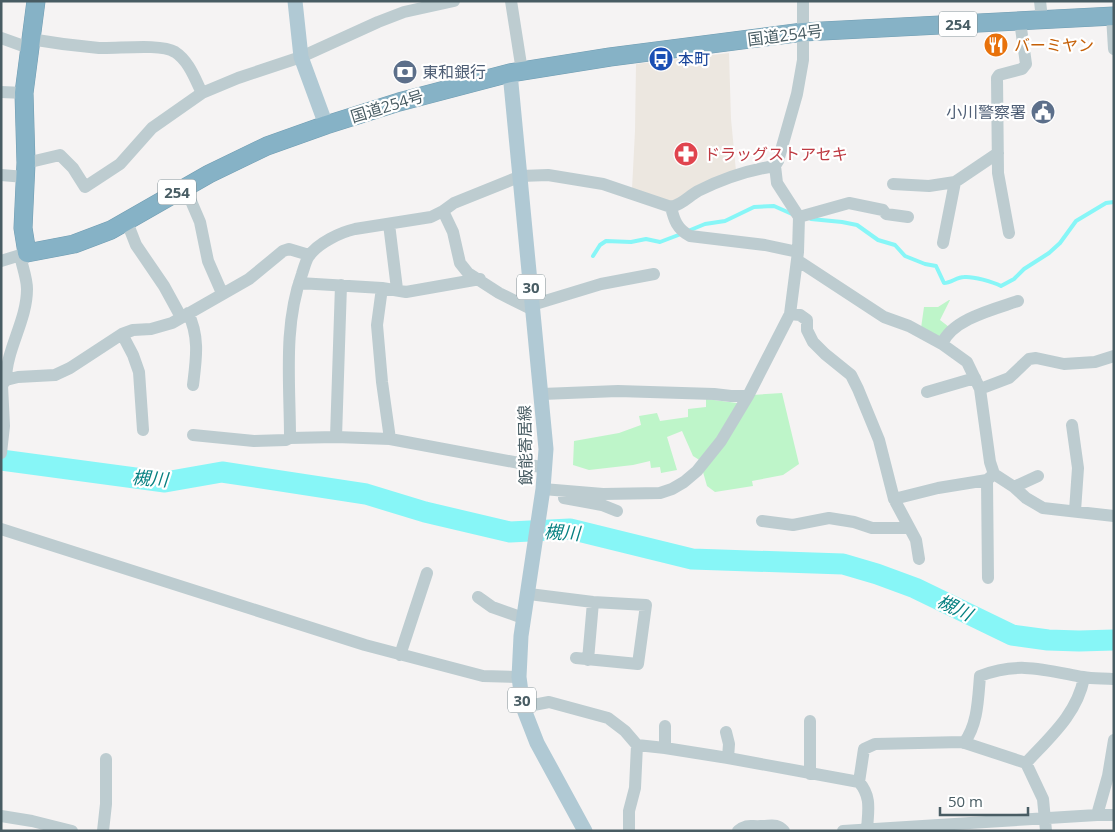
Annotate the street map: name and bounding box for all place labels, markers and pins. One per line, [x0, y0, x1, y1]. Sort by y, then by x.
restaurant icon: バーミヤン [983, 32, 1009, 58]
place label: バーミヤン [1014, 34, 1094, 56]
bus stop icon: 本町 [648, 46, 674, 72]
place label: 本町 [678, 48, 710, 70]
bank icon: 東和銀行 [392, 59, 418, 85]
place label: 東和銀行 [422, 61, 486, 83]
public building icon: 小川警察署 [1030, 99, 1056, 125]
place label: 小川警察署 [946, 101, 1026, 123]
pharmacy icon: ドラッグストアセキ [673, 141, 699, 167]
place label: ドラッグストアセキ [704, 143, 848, 165]

